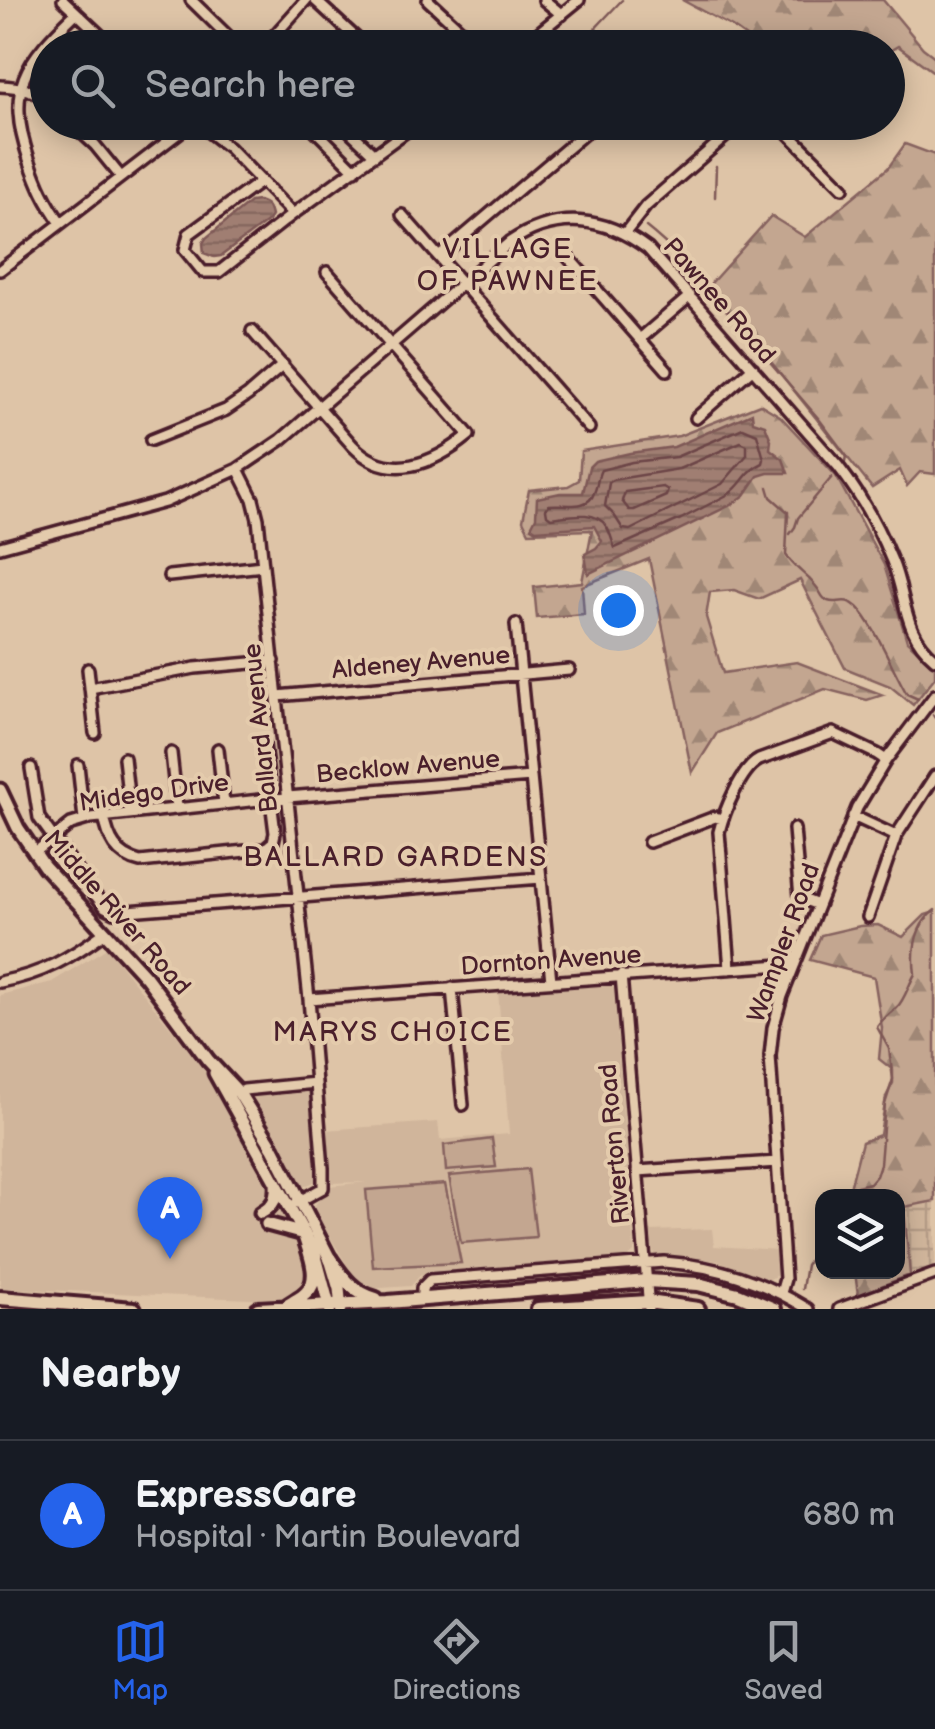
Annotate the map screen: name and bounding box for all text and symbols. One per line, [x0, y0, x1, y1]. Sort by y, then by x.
search box [30, 30, 905, 140]
icon: search [65, 58, 120, 113]
text: Search here [145, 63, 356, 108]
street label: Pawnee Road [656, 232, 782, 370]
district label: VILLAGE OF PAWNEE [417, 233, 599, 298]
your location [593, 585, 644, 636]
street label: Aldeney Avenue [331, 640, 512, 686]
street label: Ballard Avenue [237, 642, 285, 814]
street label: Becklow Avenue [315, 744, 501, 790]
street label: Midego Drive [77, 767, 231, 819]
street label: Middle River Road [37, 824, 197, 1002]
district label: BALLARD GARDENS [243, 841, 549, 874]
street label: Wampler Road [741, 859, 827, 1027]
street label: Dornton Avenue [460, 939, 643, 983]
district label: MARYS CHOICE [273, 1016, 513, 1049]
street label: Riverton Road [593, 1062, 637, 1226]
pin: A [138, 1176, 202, 1259]
map controls [815, 1189, 905, 1279]
button: layers [815, 1189, 905, 1279]
text: Nearby [40, 1349, 180, 1400]
text: ExpressCare [135, 1473, 357, 1518]
text: A [63, 1496, 82, 1535]
text: 680 m [803, 1496, 895, 1535]
text: Hospital · Martin Boulevard [135, 1518, 521, 1557]
tab: Map [112, 1614, 168, 1707]
tab: Directions [392, 1614, 521, 1707]
tab: Saved [745, 1614, 823, 1707]

